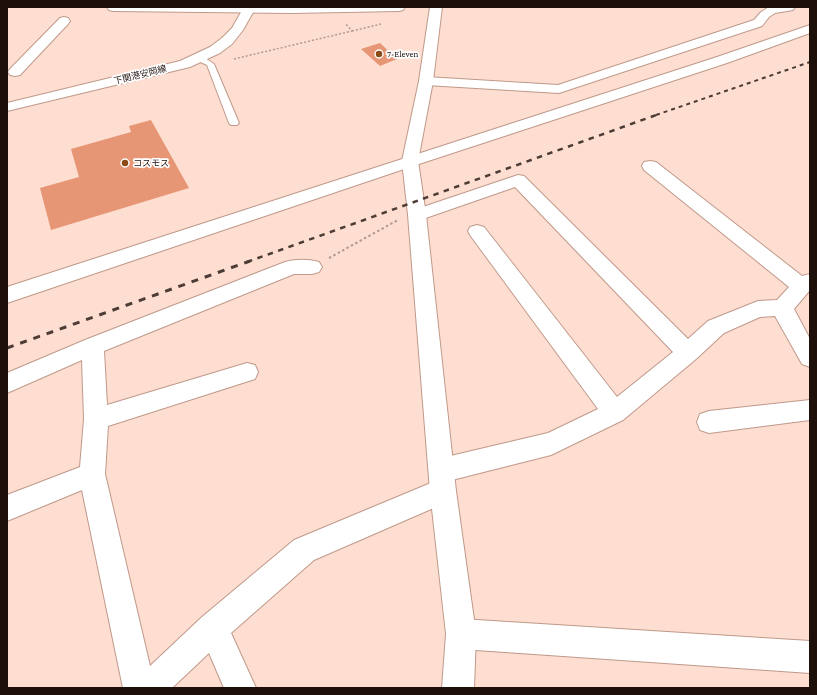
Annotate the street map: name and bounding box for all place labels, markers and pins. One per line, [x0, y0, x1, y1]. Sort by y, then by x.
marker: 7-Eleven [374, 49, 384, 59]
place label: 7-Eleven [387, 49, 418, 59]
marker: コスモス [120, 158, 130, 168]
place label: コスモス [133, 158, 169, 168]

